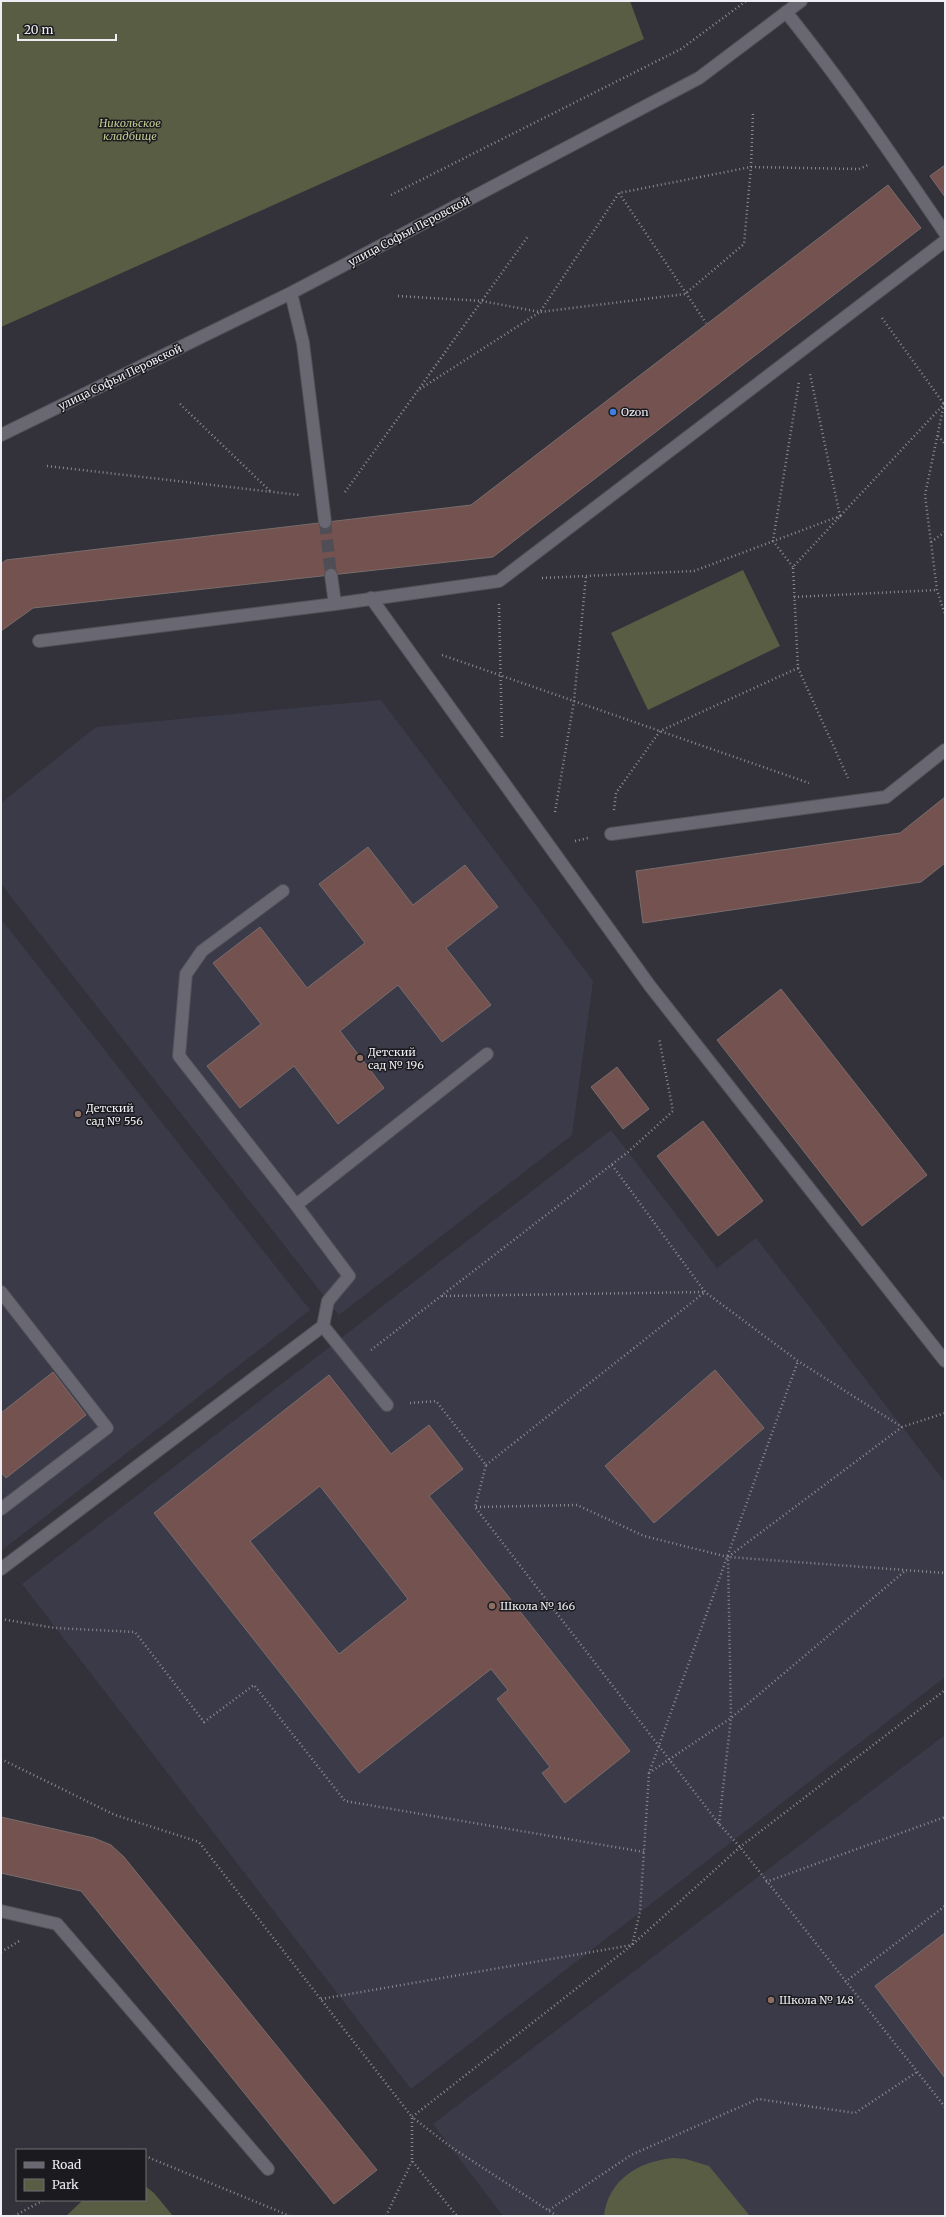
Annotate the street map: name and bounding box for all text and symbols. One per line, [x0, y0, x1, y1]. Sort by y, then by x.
scale bar [18, 16, 116, 42]
text: 20 m [24, 22, 53, 37]
park label: Никольское кладбище [99, 116, 161, 143]
street label: улица Софьи Перовской [346, 193, 473, 269]
street label: улица Софьи Перовской [56, 341, 184, 413]
place label: Ozon [621, 405, 649, 419]
marker: Ozon [608, 407, 618, 417]
place label: Детский сад № 196 [368, 1045, 424, 1072]
marker: Детский сад № 196 [355, 1053, 365, 1063]
place label: Детский сад № 556 [86, 1101, 143, 1128]
marker: Детский сад № 556 [73, 1109, 83, 1119]
place label: Школа № 166 [500, 1599, 575, 1613]
marker: Школа № 166 [487, 1601, 497, 1611]
place label: Школа № 148 [779, 1993, 854, 2007]
marker: Школа № 148 [766, 1995, 776, 2005]
legend [16, 2149, 146, 2201]
text: Road [52, 2157, 81, 2172]
text: Park [52, 2177, 79, 2192]

